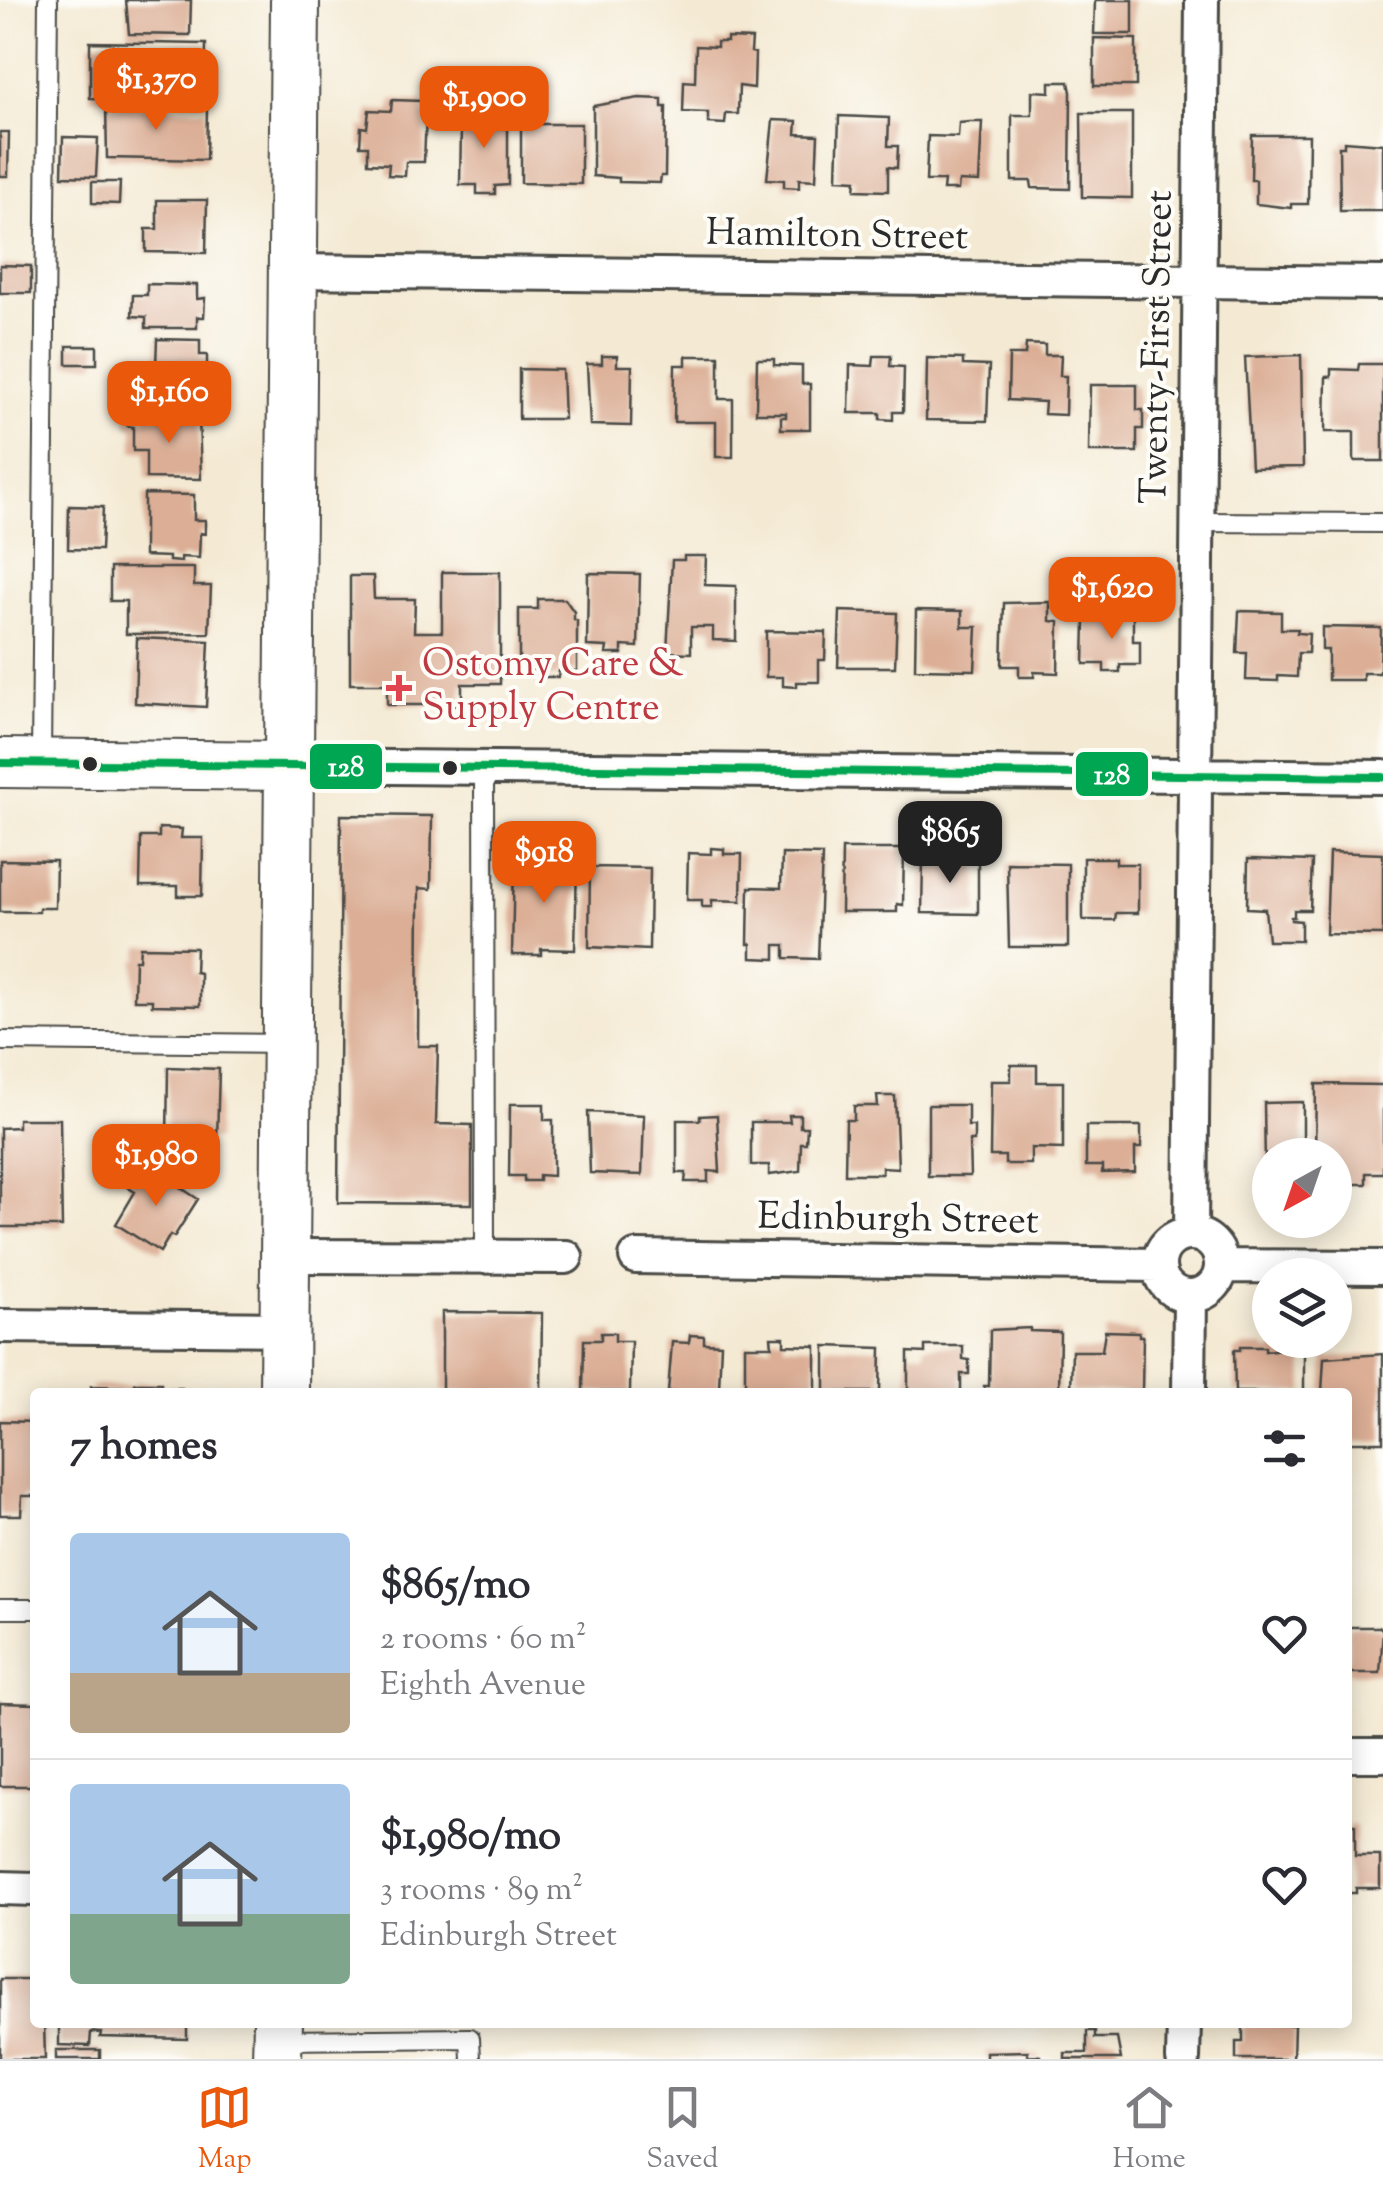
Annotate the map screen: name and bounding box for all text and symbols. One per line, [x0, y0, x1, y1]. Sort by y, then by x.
pin: $1,370 [75, 48, 237, 133]
text: $1,370 [115, 57, 197, 103]
pin: $1,900 [403, 66, 565, 151]
text: $1,900 [442, 75, 526, 121]
street label: Twenty-First Street [1129, 190, 1189, 504]
street label: Hamilton Street [705, 208, 969, 266]
pin: $1,160 [88, 361, 250, 446]
text: $1,160 [129, 370, 209, 416]
pin: $1,620 [1031, 557, 1193, 642]
text: $1,620 [1071, 566, 1153, 612]
place label: Ostomy Care & Supply Centre [422, 639, 684, 737]
marker: Ostomy Care & Supply Centre [386, 675, 412, 701]
line badge: 128 [308, 742, 384, 791]
text: 128 [328, 749, 364, 789]
line badge: 128 [1074, 750, 1150, 798]
unlabelled marker [80, 754, 100, 774]
text: 128 [1094, 757, 1130, 797]
unlabelled marker [440, 758, 460, 778]
pin: $865 [891, 801, 1009, 886]
text: $865 [920, 810, 980, 856]
pin: $918 [485, 821, 603, 906]
text: $918 [514, 830, 574, 876]
pin: $1,980 [75, 1124, 237, 1209]
text: $1,980 [114, 1133, 198, 1179]
north arrow [1252, 1138, 1352, 1238]
map controls [1252, 1138, 1352, 1358]
street label: Edinburgh Street [757, 1192, 1039, 1250]
button: layers [1252, 1258, 1352, 1358]
text: 7 homes [70, 1418, 218, 1478]
icon: filters [1257, 1421, 1312, 1476]
text: $865/mo [380, 1557, 531, 1617]
icon: home [150, 1573, 270, 1693]
icon: heart [1257, 1606, 1312, 1661]
text: 2 rooms · 60 m² [380, 1617, 586, 1663]
text: Eighth Avenue [380, 1663, 586, 1709]
text: $1,980/mo [380, 1808, 561, 1868]
icon: home [150, 1824, 270, 1944]
icon: heart [1257, 1857, 1312, 1912]
text: 3 rooms · 89 m² [380, 1868, 583, 1914]
text: Edinburgh Street [380, 1914, 617, 1960]
tab: Map [197, 2080, 252, 2180]
tab: Saved [646, 2080, 718, 2180]
tab: Home [1112, 2080, 1186, 2180]

